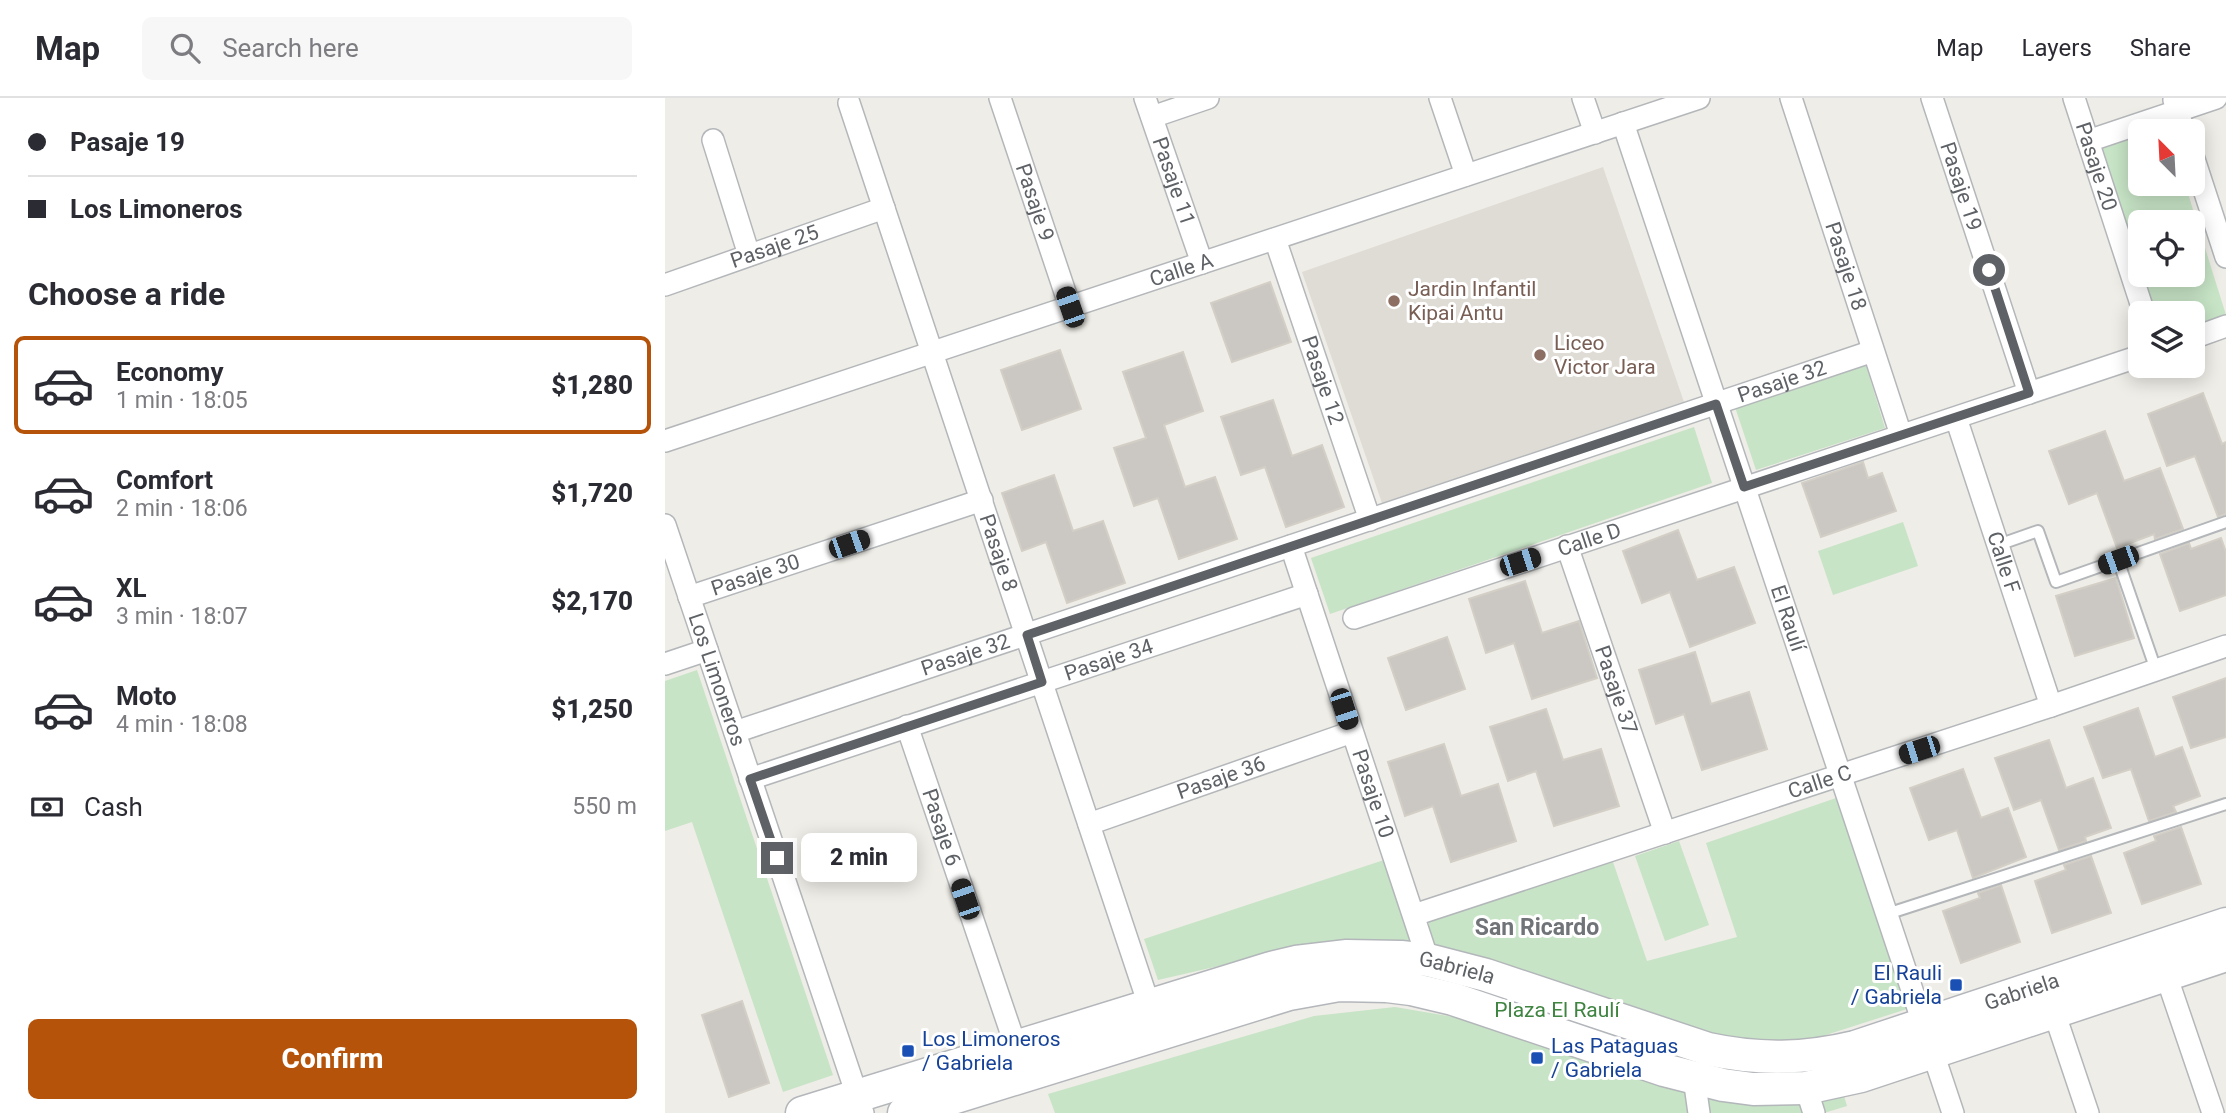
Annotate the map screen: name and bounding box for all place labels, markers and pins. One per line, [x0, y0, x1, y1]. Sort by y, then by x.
place label: Jardin Infantil Kipai Antu [1408, 277, 1536, 325]
marker: Jardin Infantil Kipai Antu [1386, 293, 1402, 309]
place label: Liceo Victor Jara [1554, 331, 1656, 379]
marker: Liceo Victor Jara [1532, 347, 1548, 363]
place label: El Rauli / Gabriela [1851, 961, 1942, 1009]
marker: El Rauli / Gabriela [1948, 977, 1964, 993]
place label: Los Limoneros / Gabriela [922, 1027, 1061, 1075]
place label: Las Pataguas / Gabriela [1551, 1034, 1678, 1082]
marker: Los Limoneros / Gabriela [900, 1043, 916, 1059]
marker: Las Pataguas / Gabriela [1529, 1050, 1545, 1066]

